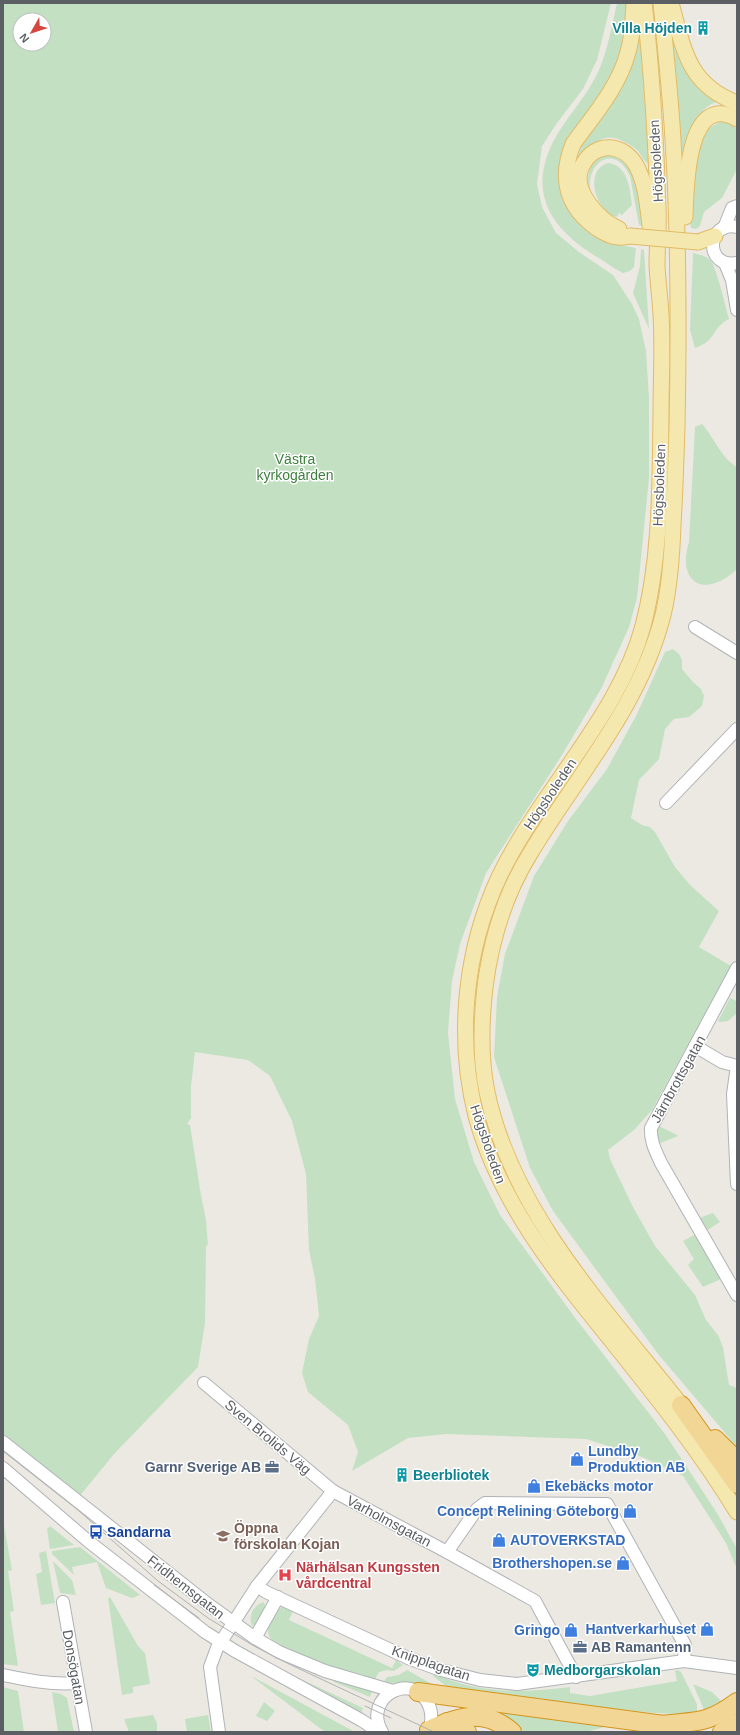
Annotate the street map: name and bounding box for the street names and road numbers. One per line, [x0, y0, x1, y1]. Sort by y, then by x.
street label: Högsboleden [646, 119, 666, 203]
street label: Högsboleden [650, 443, 668, 527]
street label: Högsboleden [520, 755, 580, 833]
street label: Järnbrottsgatan [647, 1033, 709, 1125]
street label: Högsboleden [467, 1102, 509, 1186]
street label: Sven Brolids Väg [222, 1396, 314, 1478]
street label: Varholmsgatan [344, 1492, 434, 1550]
street label: Fridhemsgatan [144, 1552, 228, 1622]
street label: Donsögatan [60, 1628, 88, 1706]
street label: Knipplagatan [390, 1642, 472, 1684]

